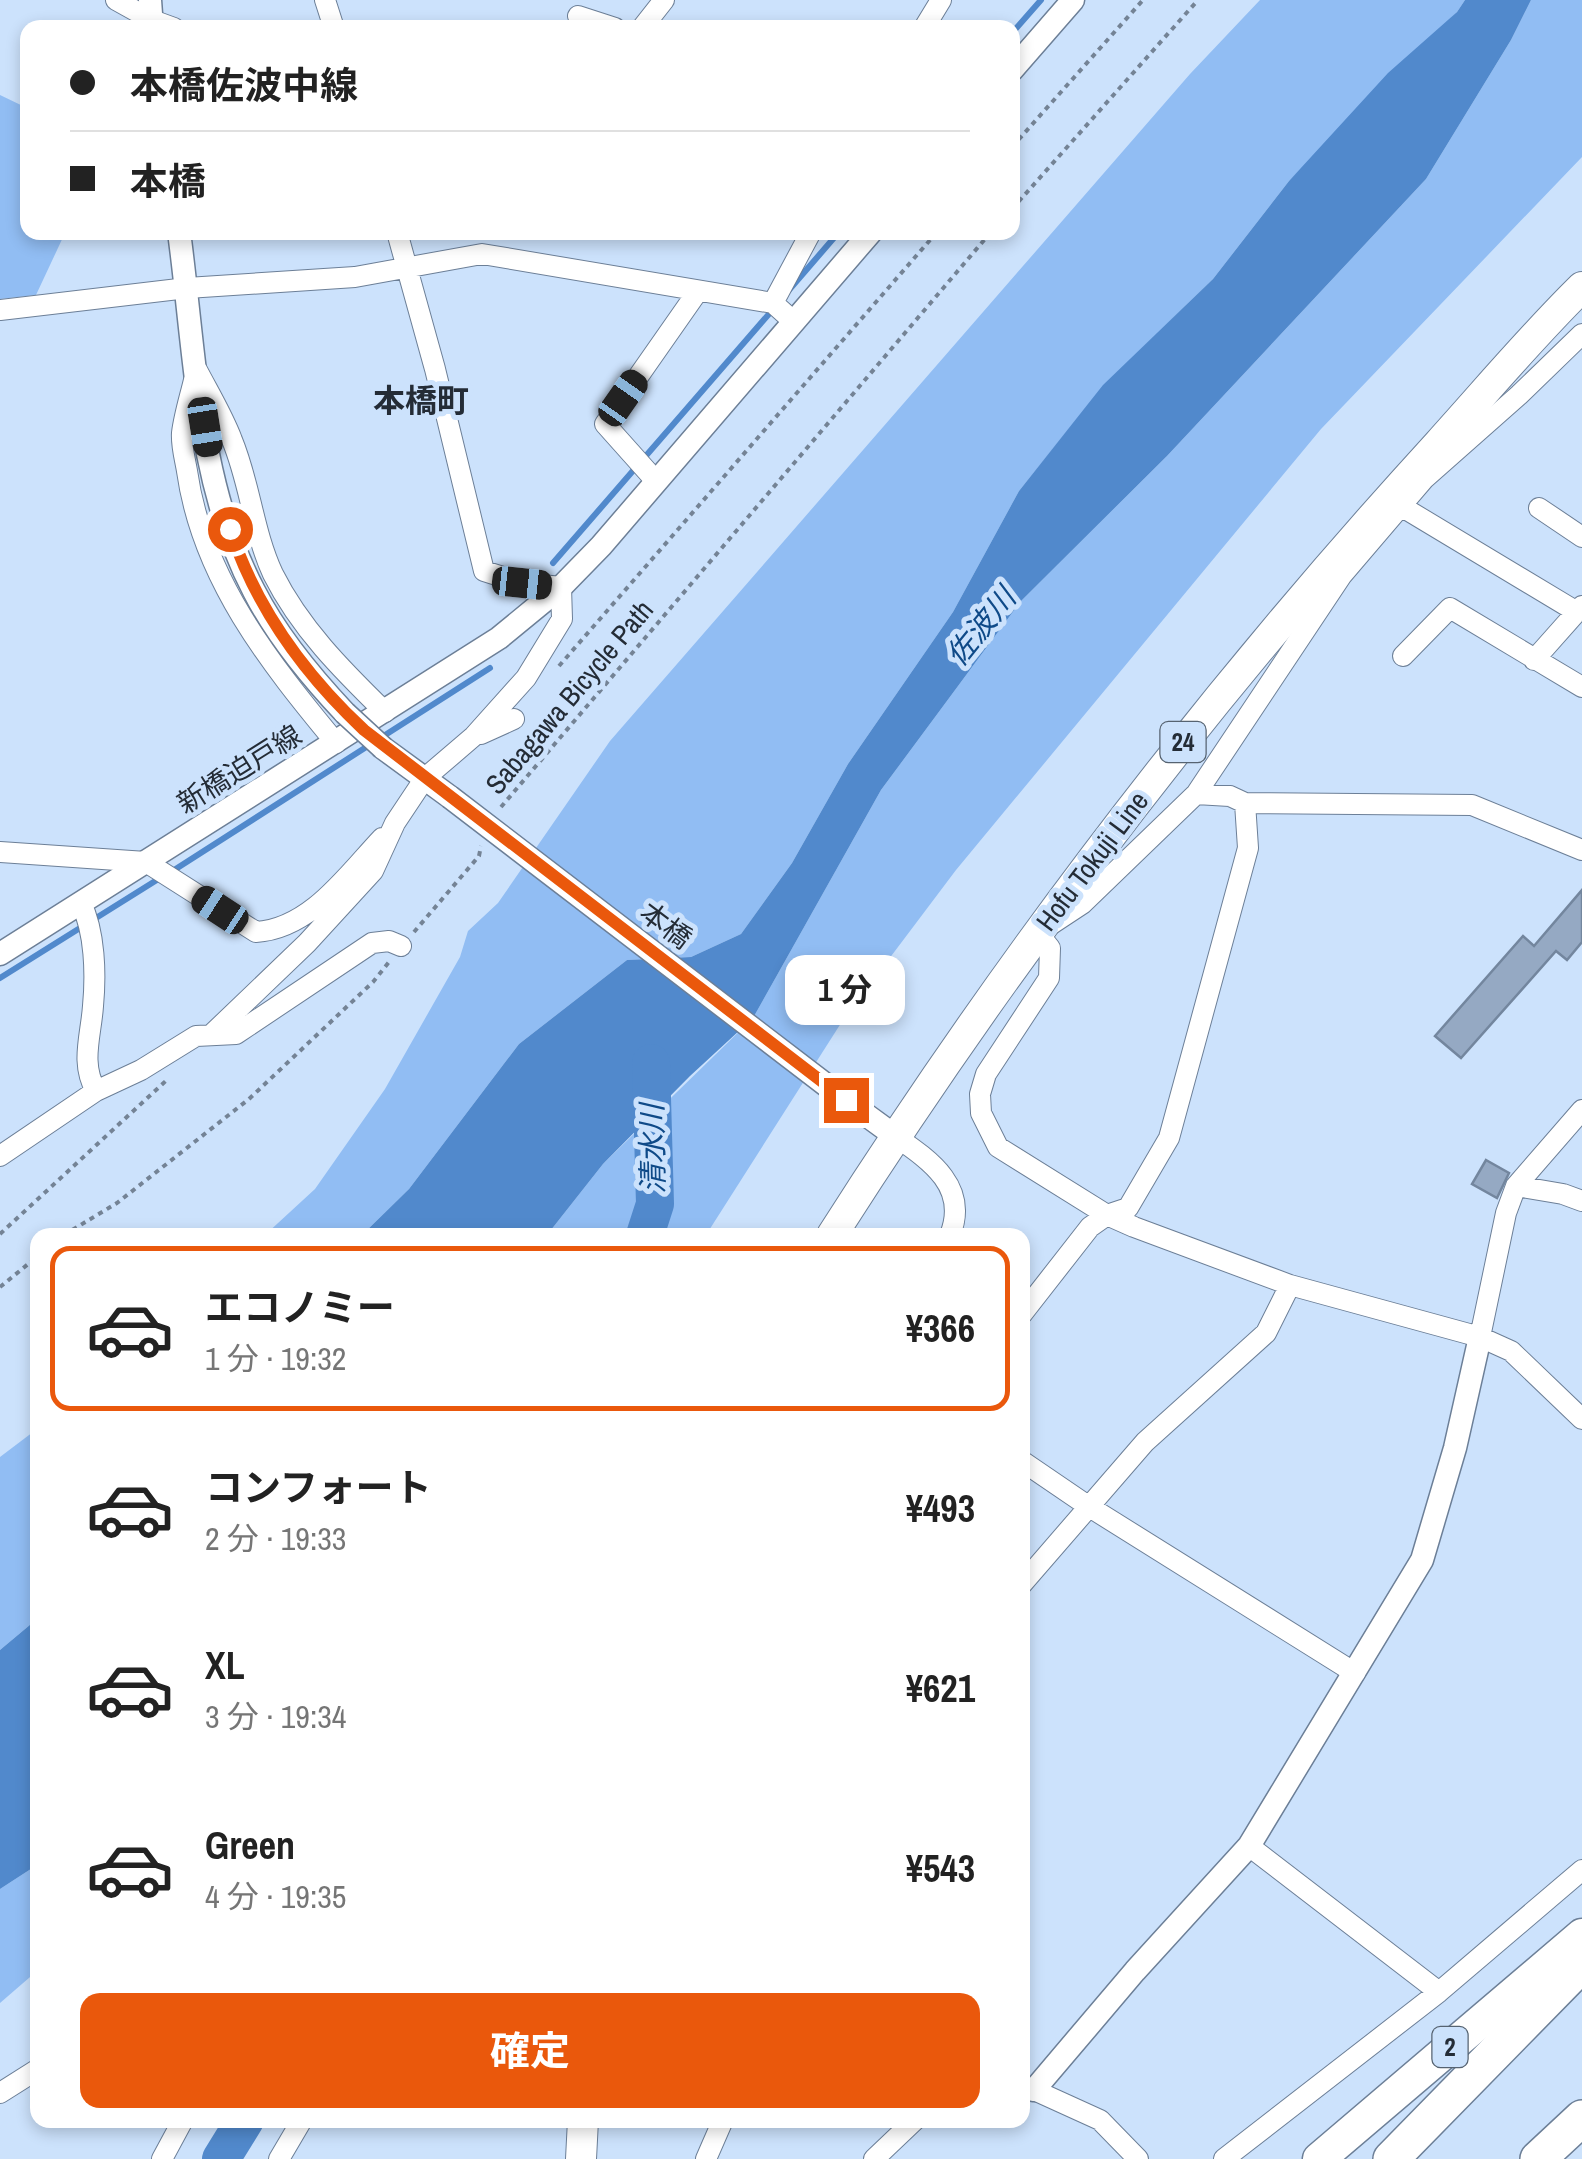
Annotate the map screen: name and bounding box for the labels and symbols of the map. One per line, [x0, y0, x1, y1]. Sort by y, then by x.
car [594, 365, 652, 431]
district label: 本橋町 [373, 379, 469, 422]
car [185, 395, 225, 459]
route start [208, 507, 253, 552]
car [491, 565, 553, 601]
water label: 佐波川 [936, 576, 1026, 674]
street label: Sabagawa Bicycle Path [477, 592, 661, 802]
street label: 新橋迫戸線 [170, 716, 308, 822]
road number: 24 [1160, 722, 1206, 762]
street label: Hofu Tokuji Line [1027, 783, 1157, 939]
car [187, 881, 253, 939]
street label: 本橋 [632, 893, 700, 957]
callout: 1 分 [786, 955, 906, 1025]
route end [824, 1078, 869, 1123]
water label: 清水川 [631, 1101, 673, 1194]
road number: 2 [1432, 2027, 1468, 2067]

